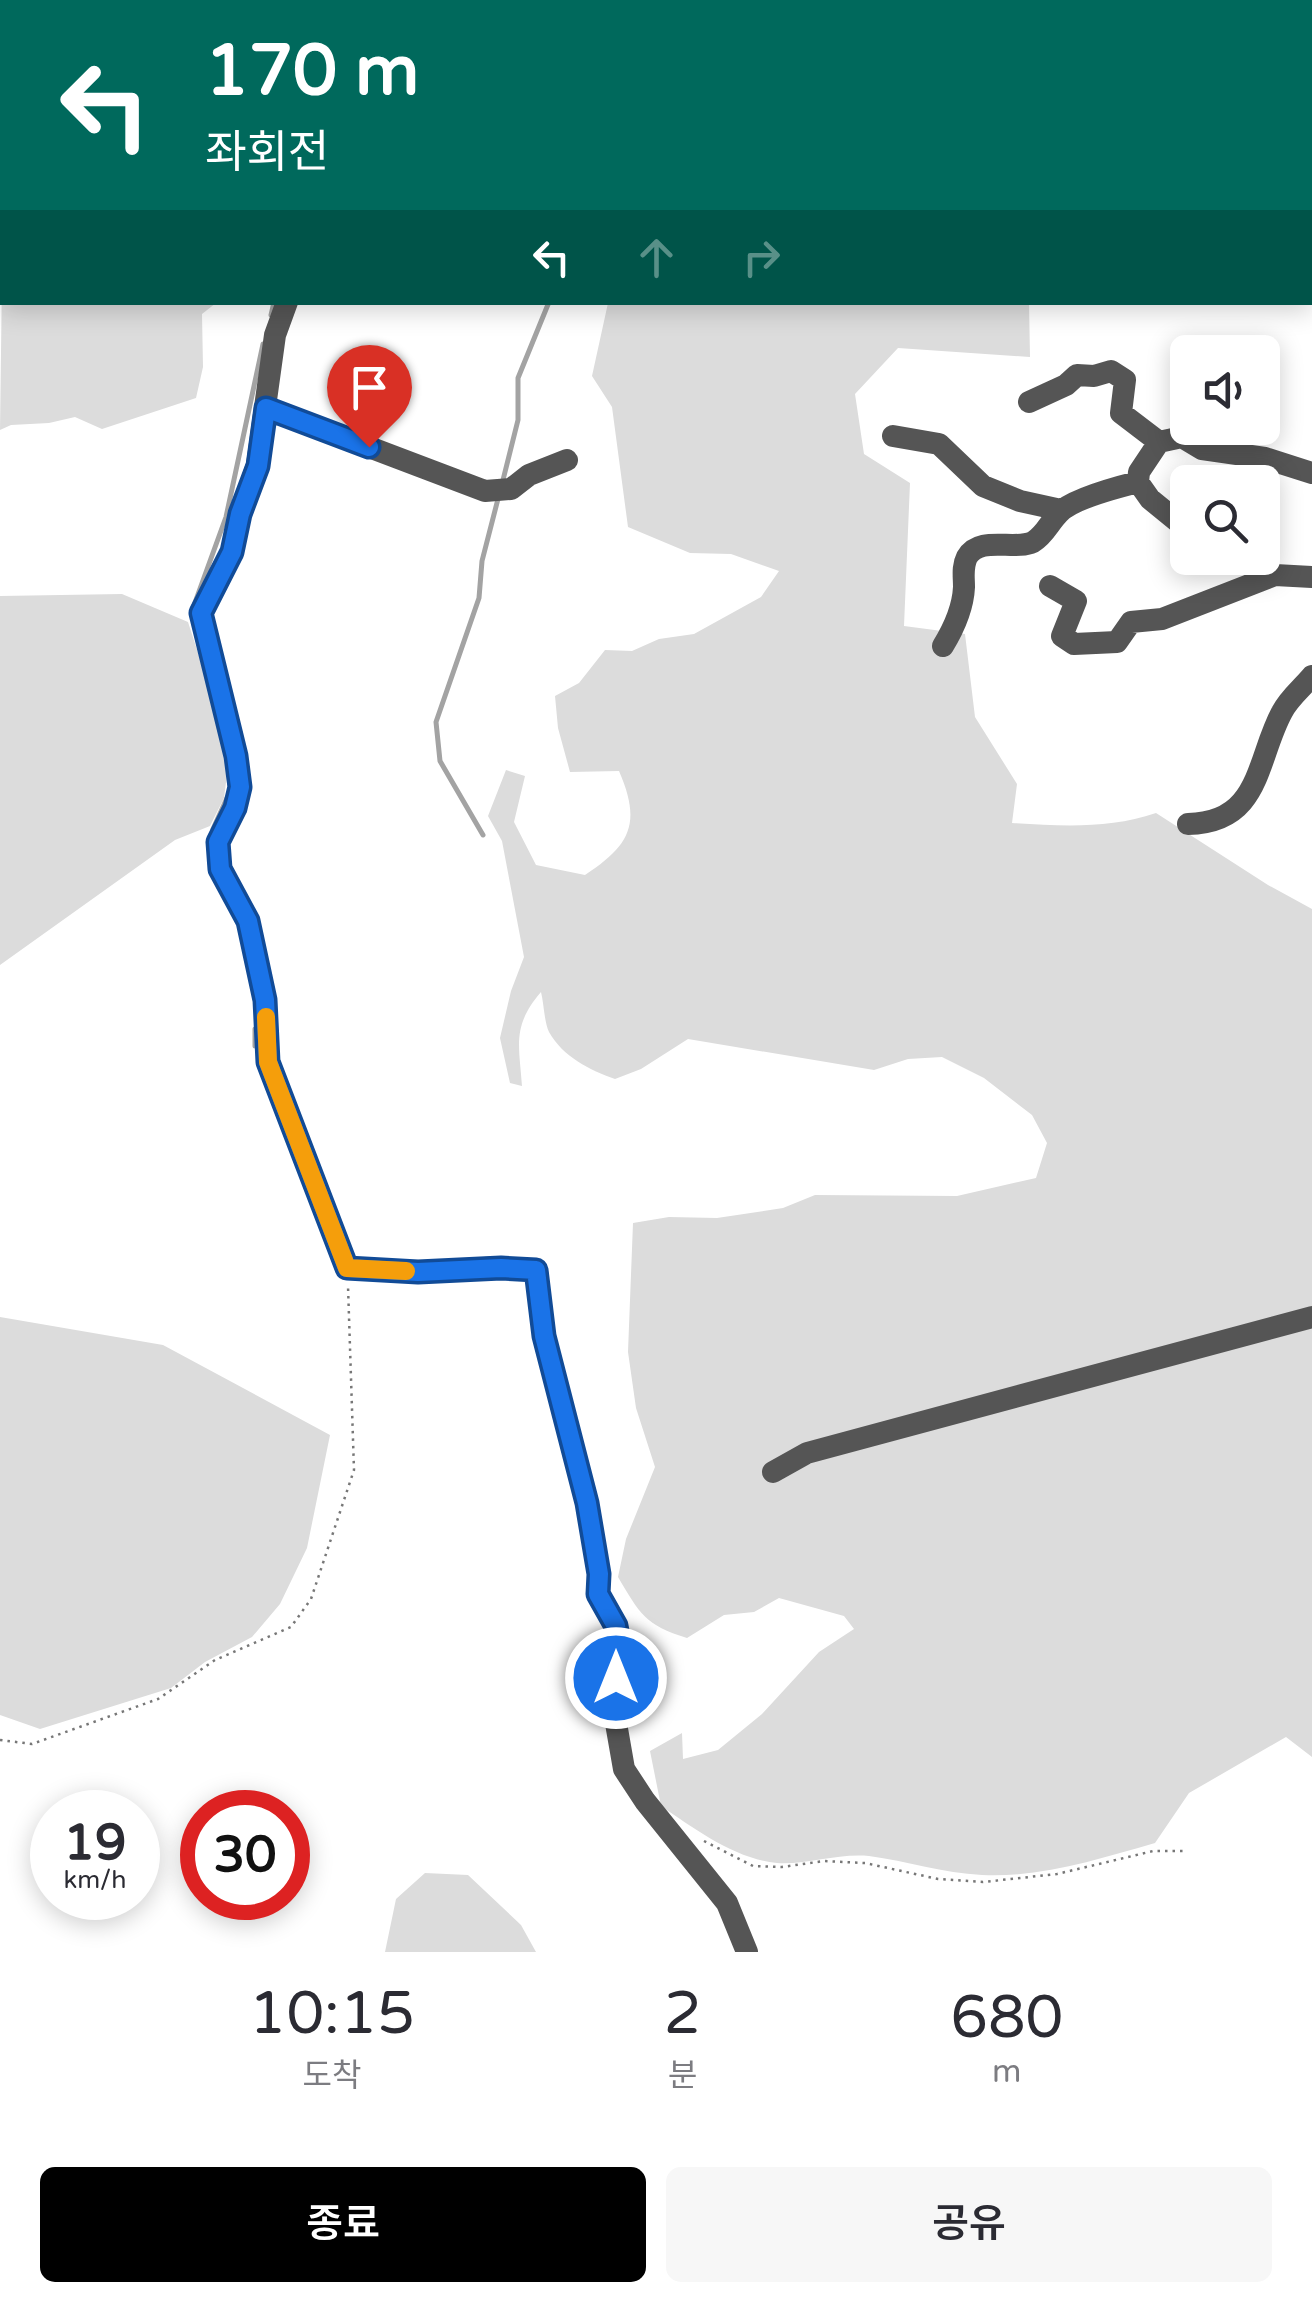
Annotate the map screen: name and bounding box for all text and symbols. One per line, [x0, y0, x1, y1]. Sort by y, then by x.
text: 170 m [205, 30, 419, 114]
icon: left [40, 40, 170, 170]
text: 좌회전 [205, 126, 329, 180]
icon: left [524, 230, 579, 285]
icon: ahead [629, 230, 684, 285]
icon: right [734, 230, 789, 285]
map controls [1170, 335, 1280, 575]
button: sound [1170, 335, 1280, 445]
pin [327, 345, 412, 448]
icon: arrive [342, 360, 397, 415]
button: search [1170, 465, 1280, 575]
position arrow [564, 1626, 668, 1730]
speed limit sign: 30 [180, 1790, 310, 1920]
text: 19 [64, 1813, 126, 1873]
text: km/h [64, 1865, 126, 1895]
text: 10:15 [249, 1978, 415, 2050]
text: 2 [664, 1978, 701, 2050]
text: 680 [950, 1982, 1063, 2054]
text: m [992, 2053, 1021, 2091]
text: 도착 [302, 2057, 361, 2095]
text: 분 [668, 2057, 697, 2095]
button: 종료 [40, 2167, 646, 2282]
button: 공유 [666, 2167, 1272, 2282]

